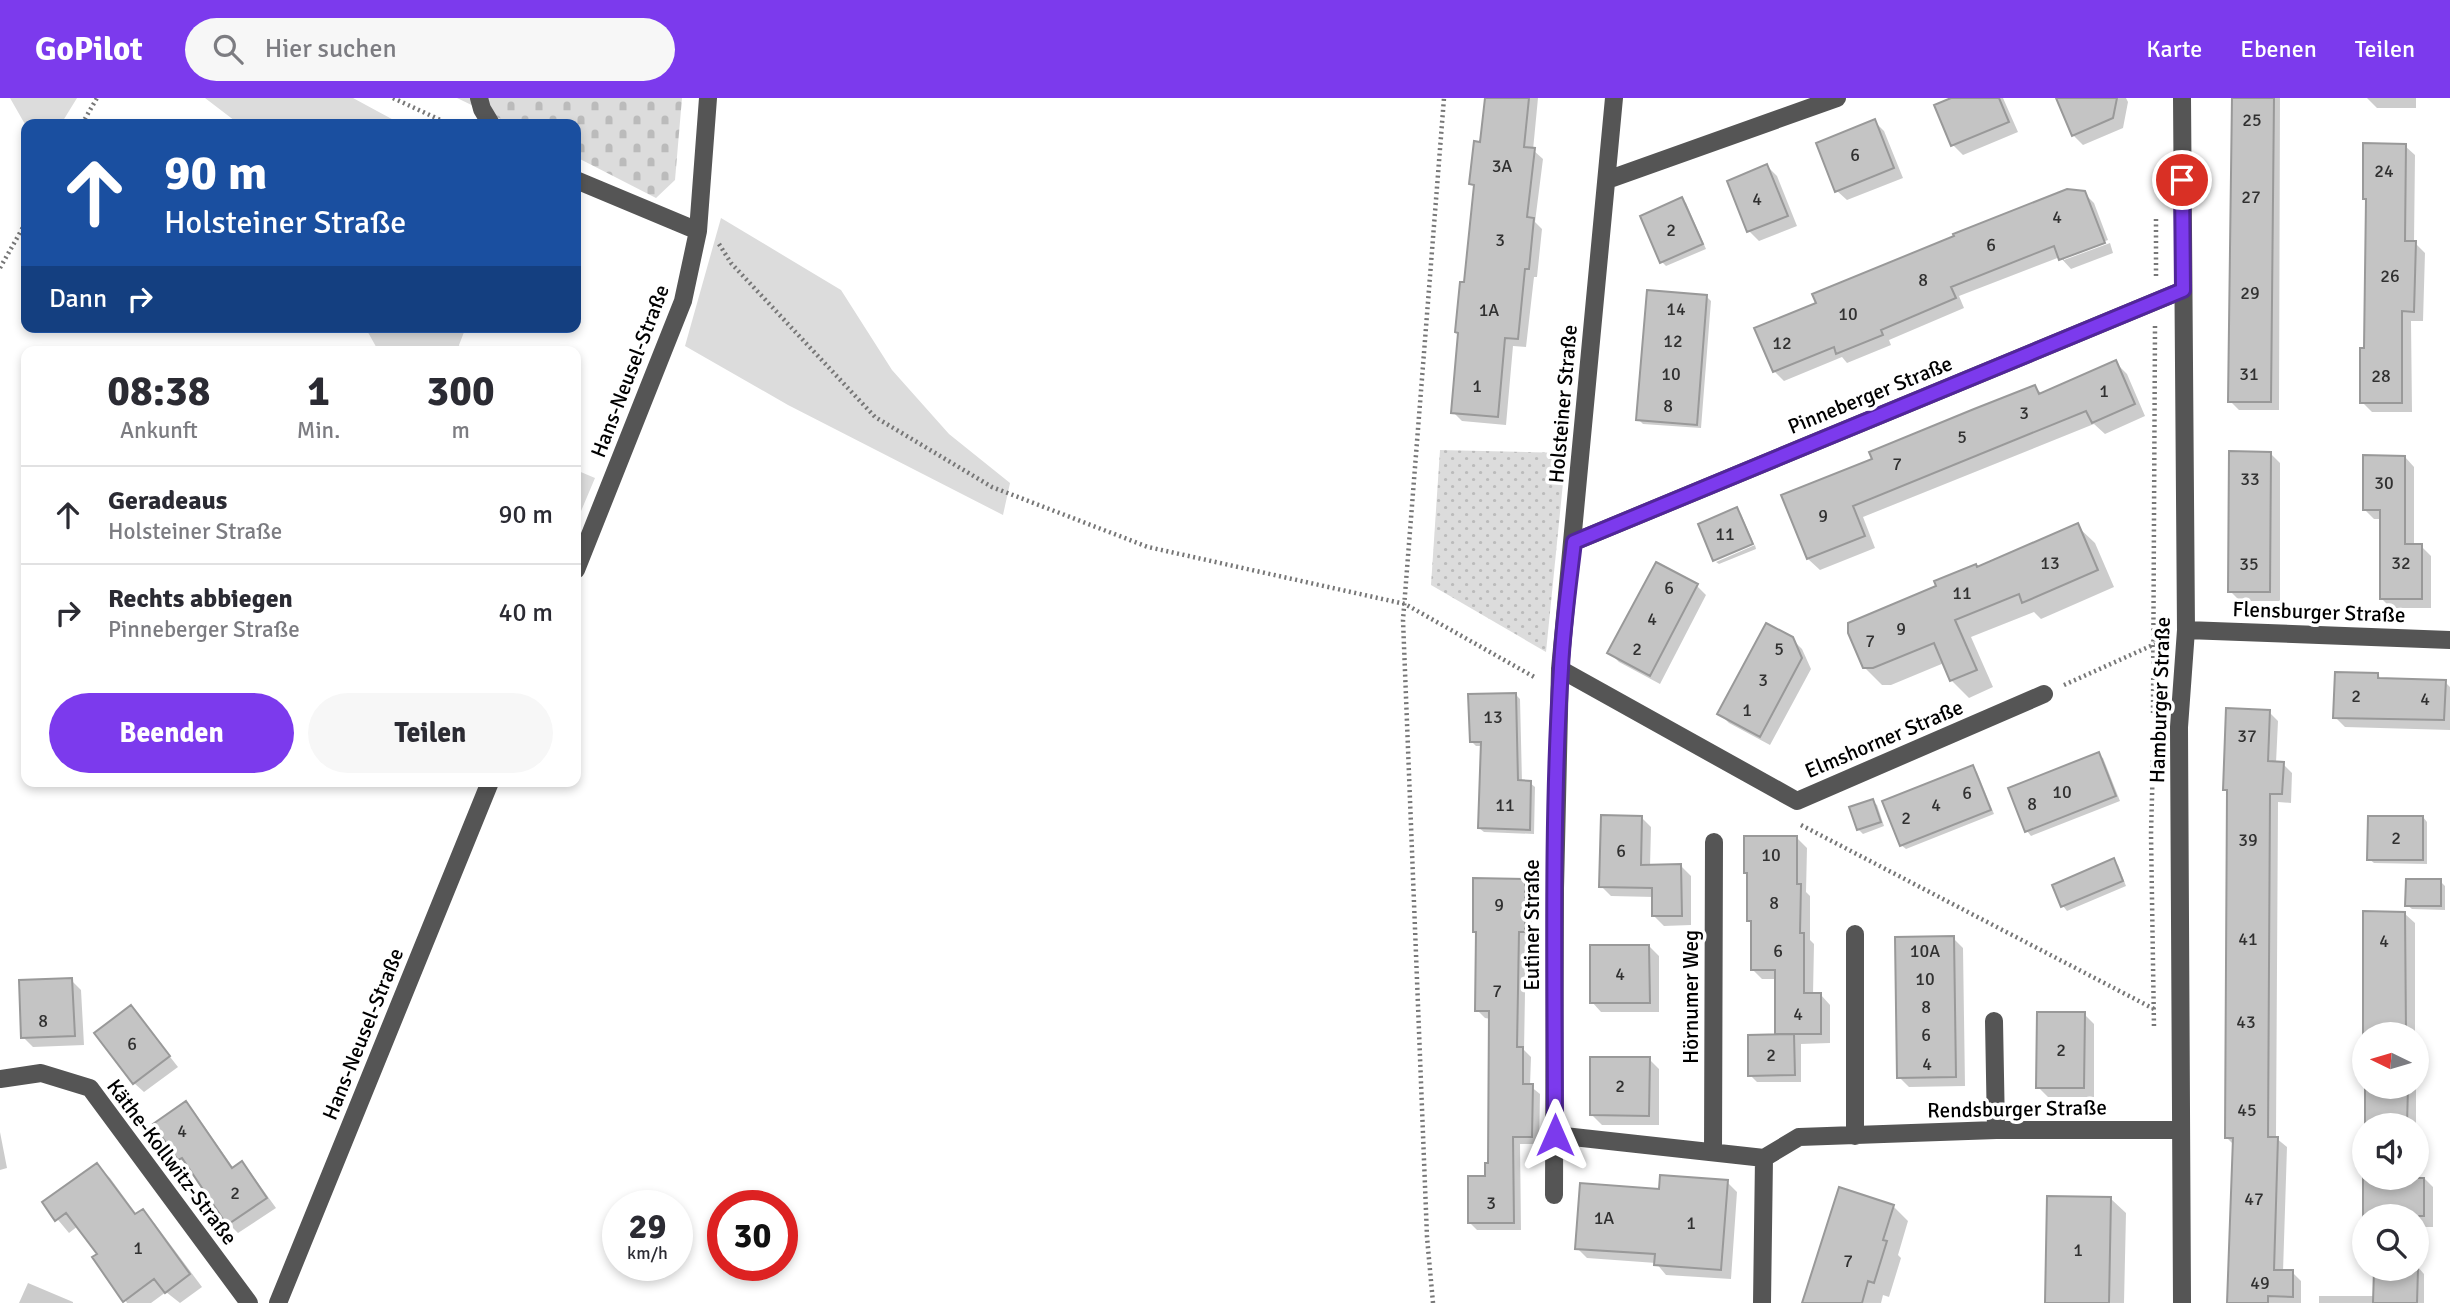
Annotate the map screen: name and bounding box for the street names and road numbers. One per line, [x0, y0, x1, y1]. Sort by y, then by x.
street label: Hans-Neusel-Straße [585, 281, 675, 461]
street label: Holsteiner Straße [1543, 324, 1583, 484]
street label: Pinneberger Straße [1784, 350, 1956, 440]
street label: Flensburger Straße [2232, 596, 2406, 628]
street label: Hamburger Straße [2144, 616, 2176, 784]
street label: Elmshorner Straße [1801, 694, 1967, 784]
street label: Eutiner Straße [1519, 859, 1545, 991]
street label: Hörnumer Weg [1678, 930, 1704, 1064]
street label: Hans-Neusel-Straße [317, 944, 409, 1124]
street label: Käthe-Kollwitz-Straße [101, 1074, 243, 1250]
street label: Rendsburger Straße [1927, 1094, 2107, 1124]

